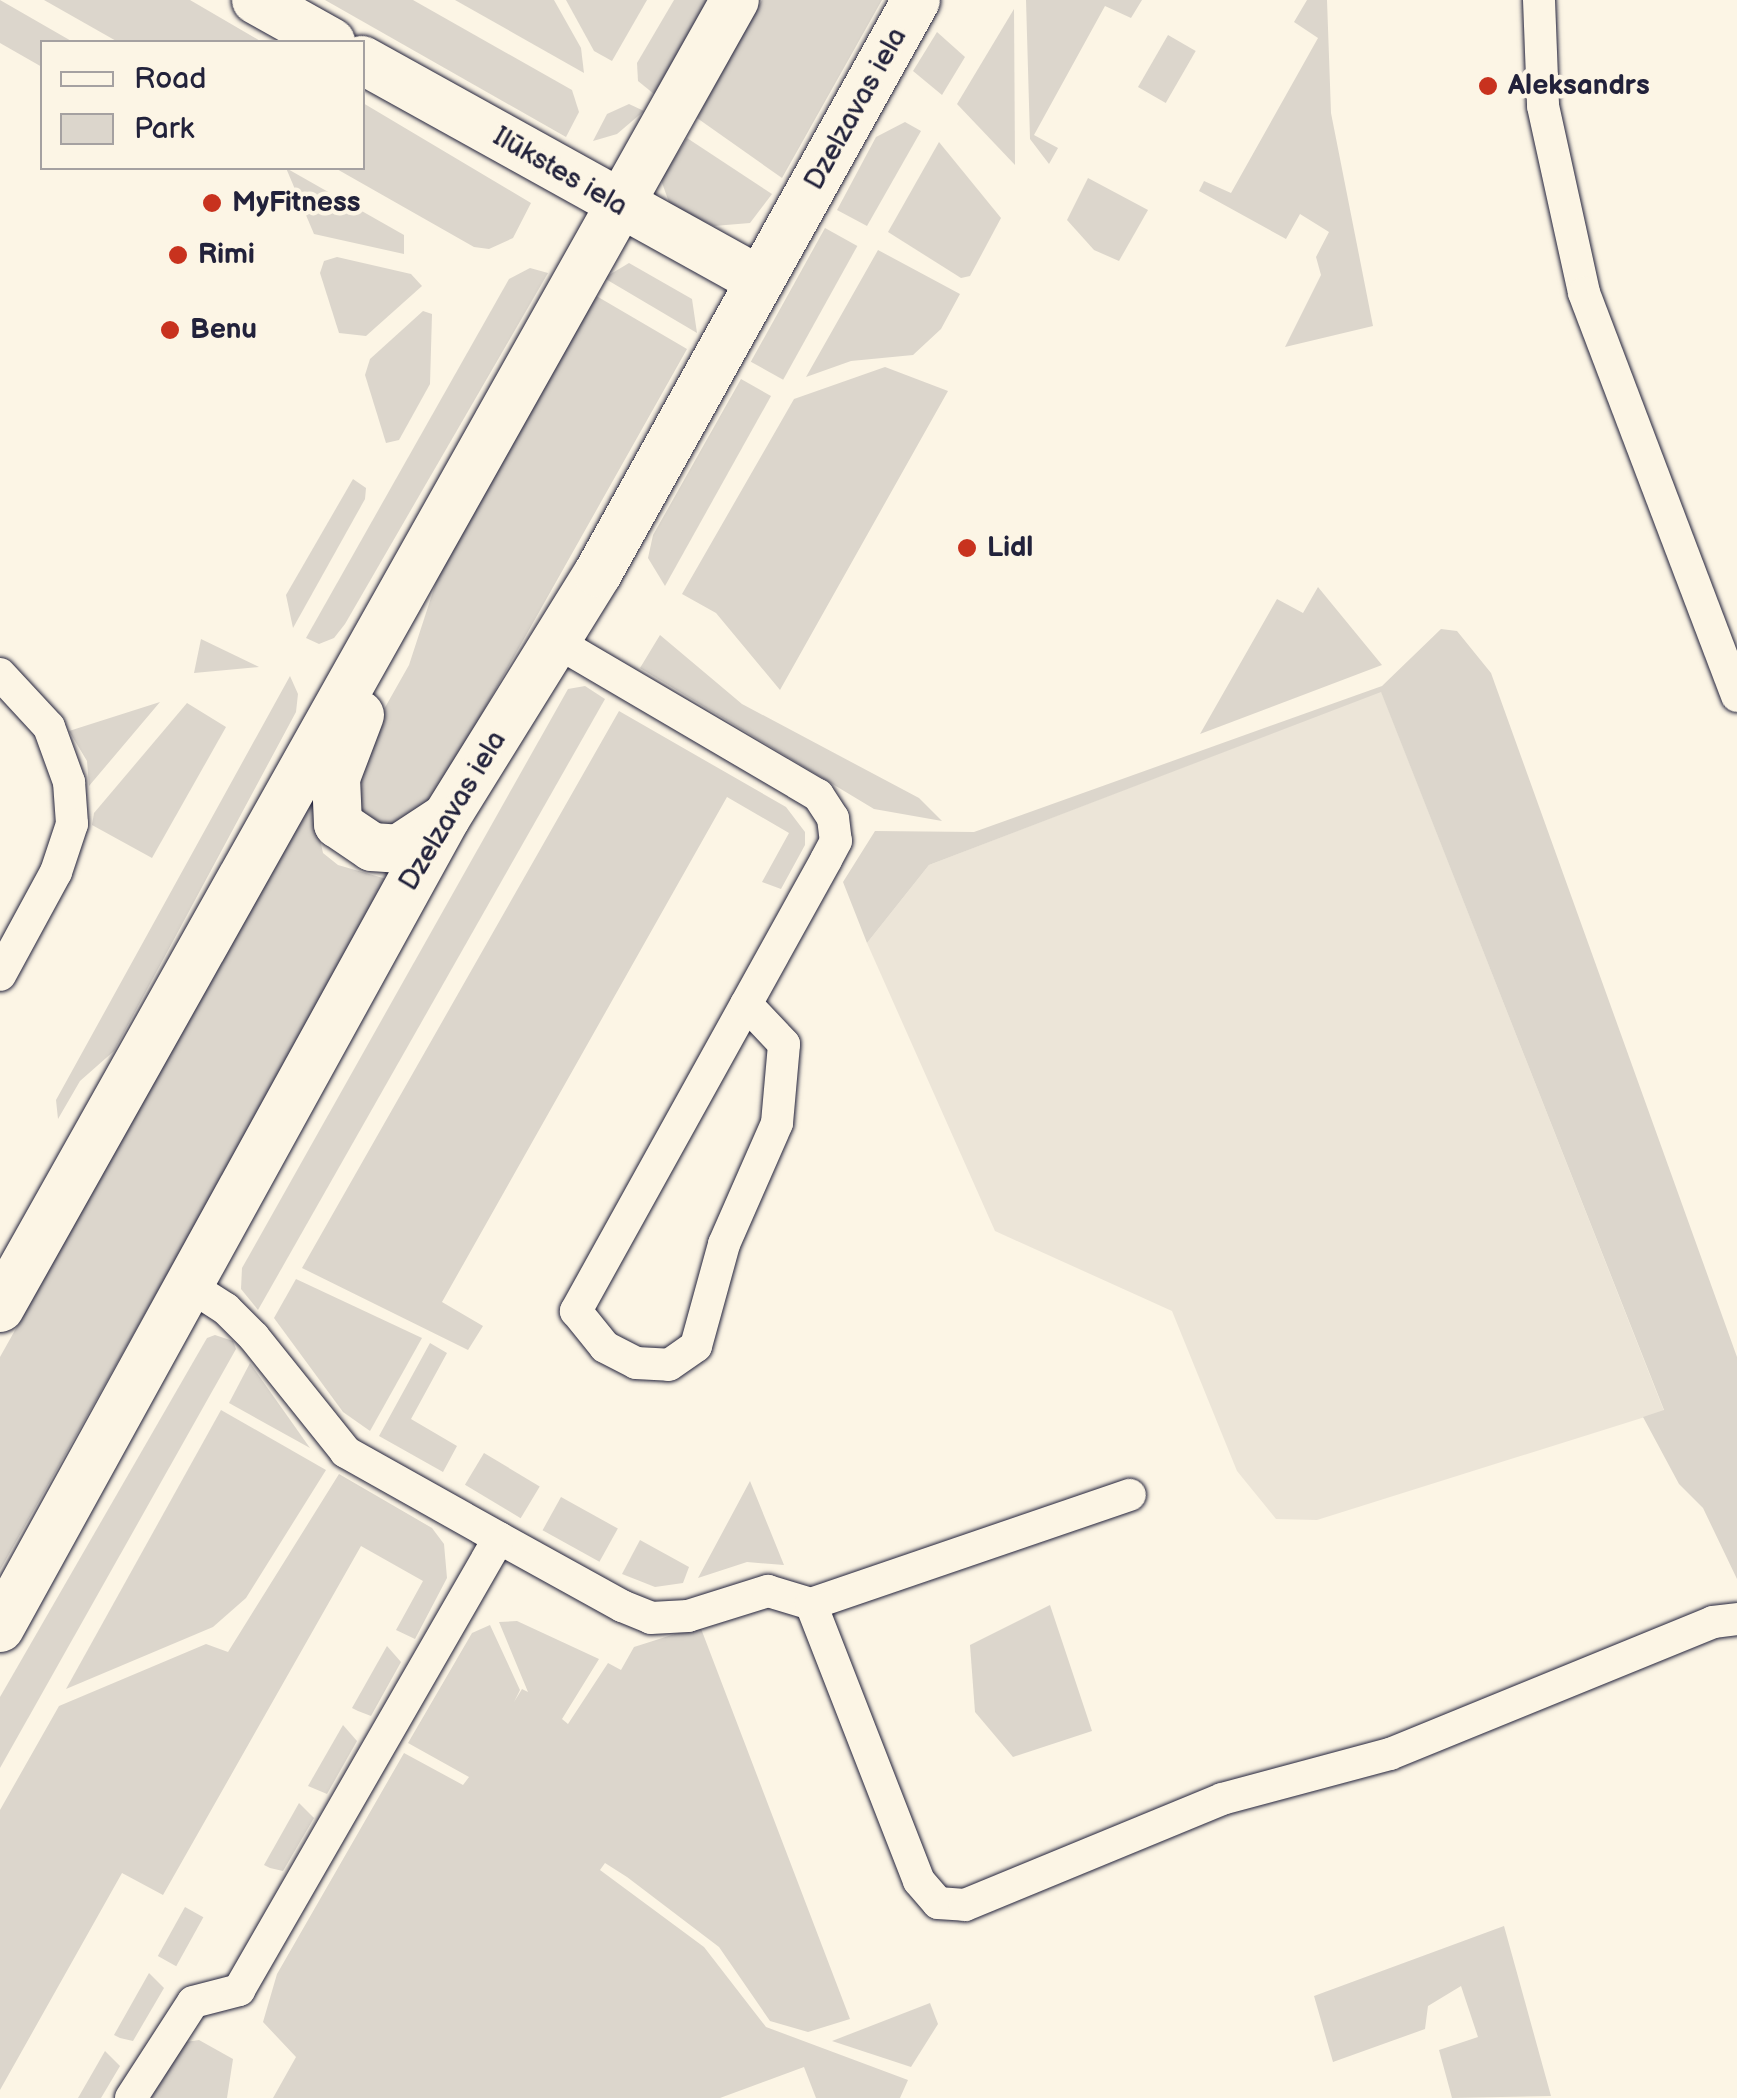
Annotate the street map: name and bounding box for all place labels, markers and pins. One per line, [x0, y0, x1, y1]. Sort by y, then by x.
place label: Aleksandrs [1508, 69, 1650, 103]
marker: Aleksandrs [1477, 75, 1499, 97]
place label: MyFitness [232, 186, 360, 220]
marker: MyFitness [201, 192, 223, 214]
place label: Rimi [198, 238, 255, 272]
marker: Rimi [167, 244, 189, 266]
place label: Benu [190, 313, 257, 347]
marker: Benu [159, 319, 181, 341]
place label: Lidl [987, 531, 1033, 565]
marker: Lidl [956, 537, 978, 559]

